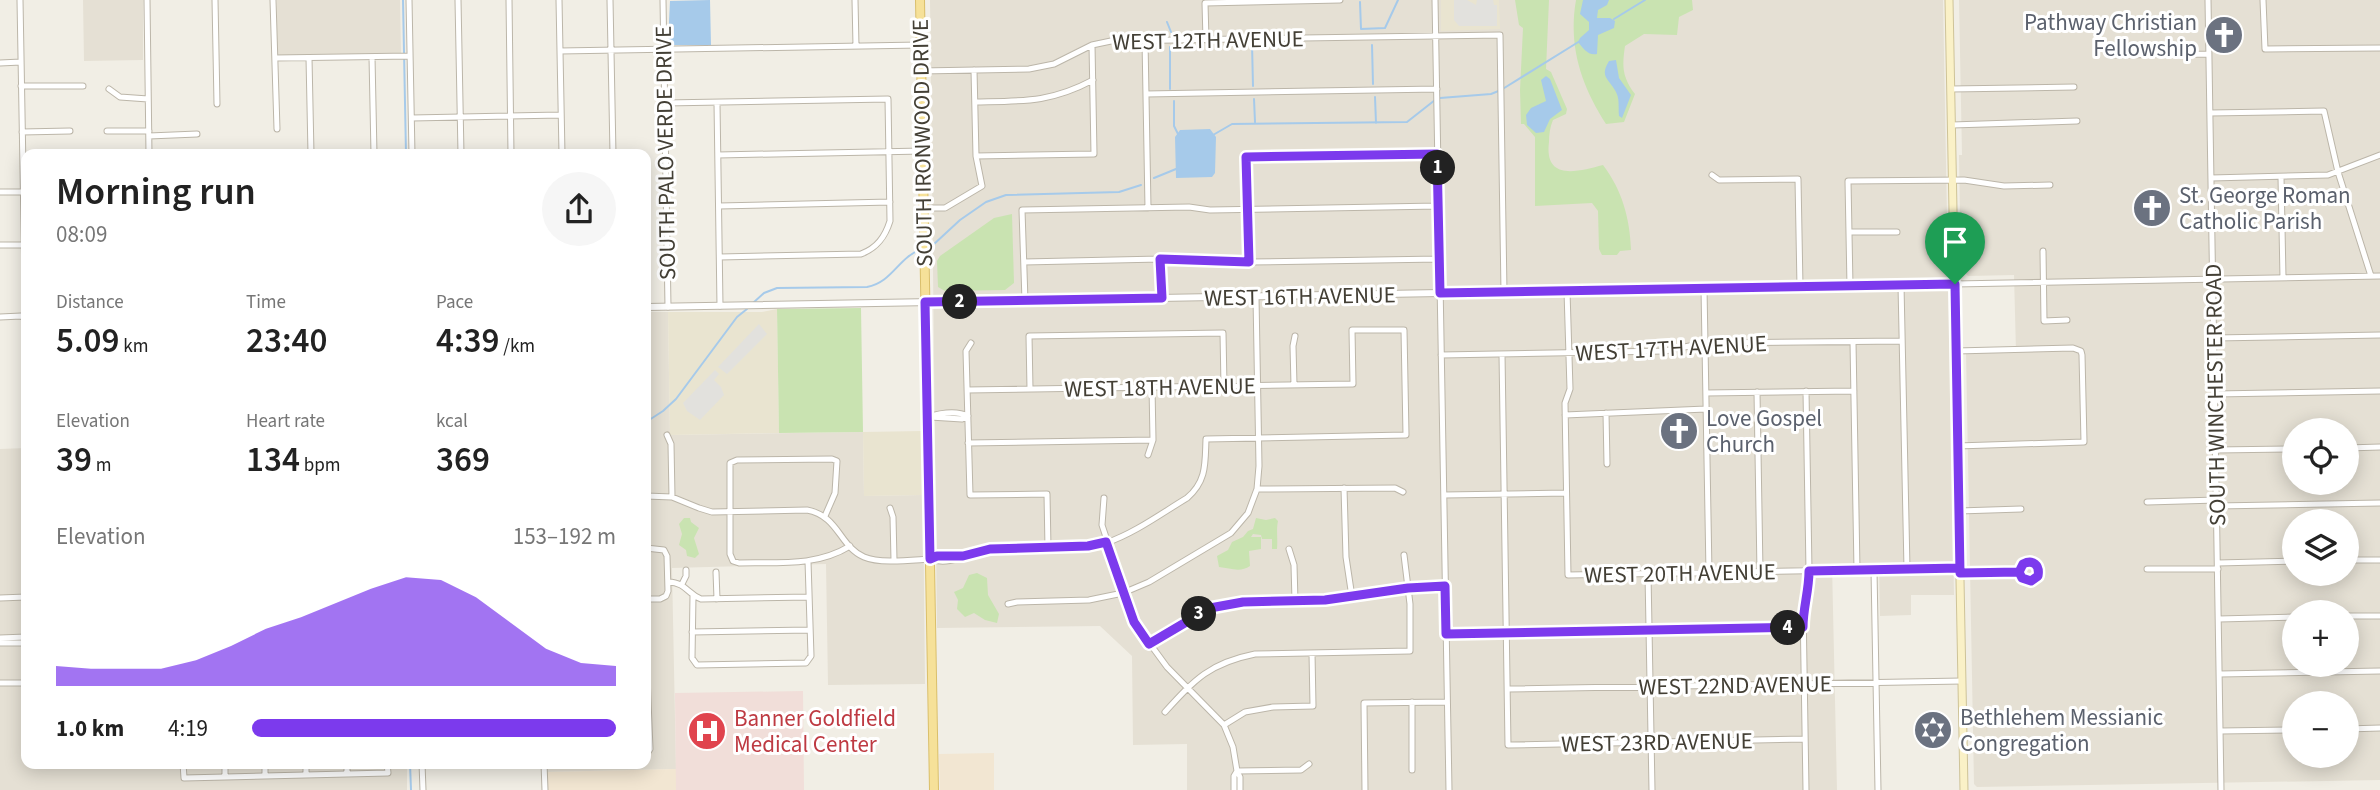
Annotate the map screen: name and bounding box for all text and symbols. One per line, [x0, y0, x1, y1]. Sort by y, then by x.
place label: Pathway Christian Fellowship [2024, 6, 2197, 65]
church icon: Pathway Christian Fellowship [2203, 14, 2245, 56]
street label: SOUTH IRONWOOD DRIVE [904, 19, 941, 267]
street label: WEST 12TH AVENUE [1112, 22, 1304, 59]
street label: SOUTH PALO VERDE DRIVE [647, 26, 684, 280]
pin: 1 [1420, 150, 1456, 186]
text: 1 [1432, 154, 1443, 181]
text: Morning run [56, 165, 256, 219]
button: share [542, 172, 616, 246]
place label: St. George Roman Catholic Parish [2179, 179, 2351, 238]
church icon: St. George Roman Catholic Parish [2131, 187, 2173, 229]
pin [1925, 212, 1985, 284]
text: 08:09 [56, 218, 107, 251]
icon: arrive [1936, 223, 1974, 261]
street label: SOUTH WINCHESTER ROAD [2197, 264, 2234, 526]
street label: WEST 16TH AVENUE [1204, 278, 1396, 315]
pin: 2 [942, 284, 978, 320]
text: 2 [954, 288, 965, 315]
text: Distance [56, 289, 124, 316]
text: Time [246, 289, 286, 316]
text: Pace [436, 289, 473, 316]
text: 5.09 [56, 316, 120, 366]
text: 23:40 [246, 316, 327, 366]
text: 4:39 [436, 316, 500, 366]
street label: WEST 17TH AVENUE [1574, 327, 1768, 370]
text: km [120, 333, 148, 360]
text: /km [500, 333, 535, 360]
street label: WEST 18TH AVENUE [1064, 369, 1256, 406]
place label: Love Gospel Church [1706, 402, 1822, 461]
text: Elevation [56, 408, 130, 435]
text: Heart rate [246, 408, 325, 435]
text: kcal [436, 408, 468, 435]
church icon: Love Gospel Church [1658, 410, 1700, 452]
map controls [2282, 418, 2359, 768]
button: locate [2282, 418, 2359, 495]
text: 39 [56, 435, 92, 485]
text: 134 [246, 435, 300, 485]
text: 369 [436, 435, 490, 485]
text: m [92, 452, 111, 479]
text: bpm [300, 452, 340, 479]
button: layers [2282, 509, 2359, 586]
text: Elevation [56, 520, 146, 553]
text: 153–192 m [513, 520, 616, 553]
street label: WEST 20TH AVENUE [1584, 555, 1776, 592]
pin: 3 [1182, 596, 1216, 632]
text: 3 [1193, 600, 1204, 627]
button: + [2282, 600, 2359, 677]
pin: 4 [1770, 610, 1806, 646]
text: 4 [1782, 614, 1793, 641]
street label: WEST 22ND AVENUE [1638, 667, 1832, 704]
button: − [2282, 691, 2359, 768]
place label: Bethlehem Messianic Congregation [1960, 701, 2163, 760]
place label: Banner Goldfield Medical Center [734, 702, 896, 761]
synagogue icon: Bethlehem Messianic Congregation [1912, 709, 1954, 751]
hospital icon: Banner Goldfield Medical Center [686, 710, 728, 752]
text: 1.0 km [56, 712, 124, 745]
text: 4:19 [168, 712, 208, 745]
street label: WEST 23RD AVENUE [1561, 724, 1753, 761]

